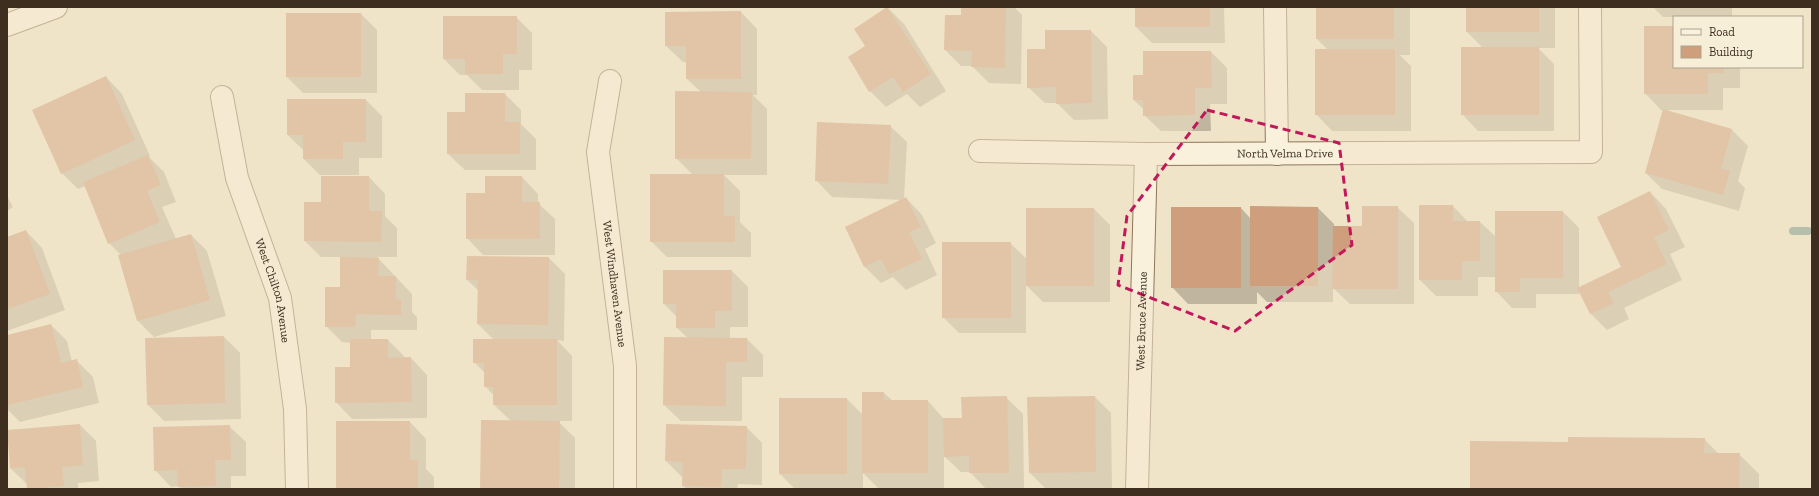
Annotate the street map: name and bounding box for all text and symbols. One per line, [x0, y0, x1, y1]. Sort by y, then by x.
legend [1673, 16, 1803, 68]
text: Road [1709, 25, 1735, 39]
text: Building [1709, 45, 1753, 59]
street label: North Velma Drive [1237, 146, 1333, 161]
street label: West Windhaven Avenue [600, 220, 630, 348]
street label: West Chilton Avenue [252, 237, 293, 344]
street label: West Bruce Avenue [1133, 271, 1150, 371]

